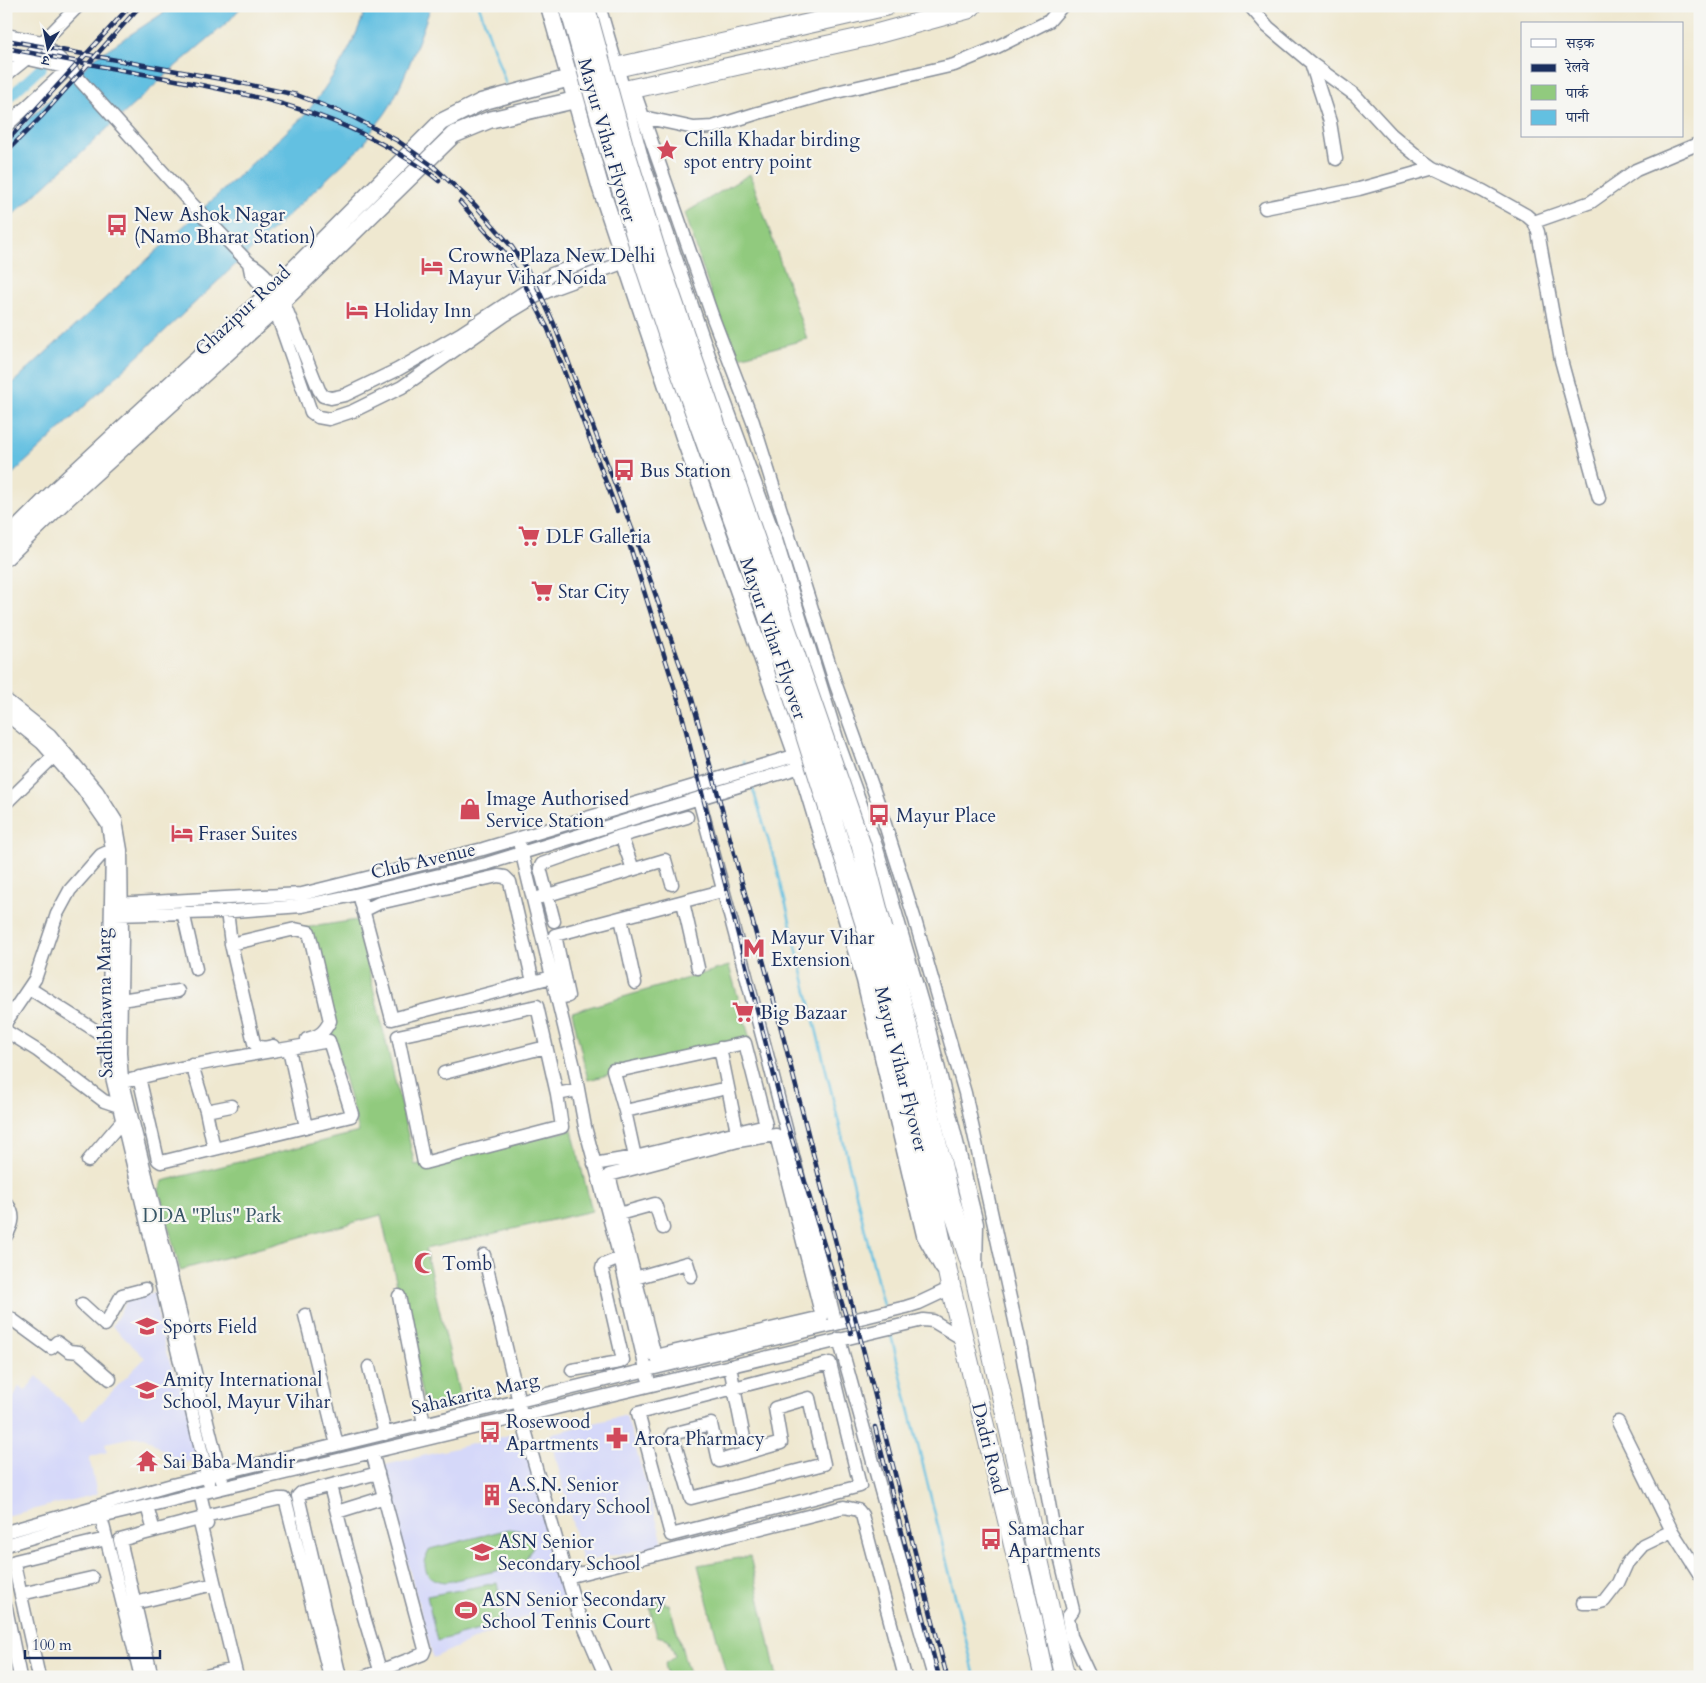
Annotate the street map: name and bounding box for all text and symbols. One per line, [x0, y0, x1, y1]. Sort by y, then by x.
north arrow [22, 22, 72, 72]
legend [1521, 22, 1684, 138]
text: सड़क [1565, 33, 1595, 53]
text: उ [40, 50, 52, 70]
street label: Mayur Vihar Flyover [571, 55, 643, 225]
text: रेलवे [1564, 57, 1590, 77]
text: पार्क [1565, 83, 1589, 103]
text: पानी [1565, 107, 1590, 127]
place label: Chilla Khadar birding spot entry point [684, 127, 860, 175]
place icon: Chilla Khadar birding spot entry point [654, 137, 680, 163]
place label: New Ashok Nagar (Namo Bharat Station) [134, 202, 316, 250]
bus stop icon: New Ashok Nagar (Namo Bharat Station) [104, 212, 130, 238]
place label: Crowne Plaza New Delhi Mayur Vihar Noida [448, 243, 655, 291]
hotel icon: Crowne Plaza New Delhi Mayur Vihar Noida [419, 253, 445, 279]
street label: Ghazipur Road [189, 260, 296, 362]
hotel icon: Holiday Inn [344, 297, 370, 323]
place label: Holiday Inn [374, 298, 472, 324]
bus stop icon: Bus Station [611, 457, 637, 483]
place label: Bus Station [640, 458, 731, 484]
supermarket icon: DLF Galleria [516, 523, 542, 549]
place label: DLF Galleria [546, 524, 651, 550]
street label: Mayur Vihar Flyover [733, 554, 813, 723]
supermarket icon: Star City [529, 578, 555, 604]
place label: Star City [558, 579, 630, 605]
place label: Image Authorised Service Station [486, 786, 629, 834]
shop icon: Image Authorised Service Station [457, 796, 483, 822]
bus stop icon: Mayur Place [866, 802, 892, 828]
place label: Mayur Place [896, 803, 996, 829]
hotel icon: Fraser Suites [169, 820, 195, 846]
place label: Fraser Suites [198, 821, 297, 847]
street label: Club Avenue [368, 836, 478, 886]
place label: Mayur Vihar Extension [771, 925, 875, 973]
street label: Sadhbhawna Marg [91, 927, 119, 1078]
metro station icon: Mayur Vihar Extension [741, 935, 767, 961]
street label: Mayur Vihar Flyover [868, 984, 934, 1155]
supermarket icon: Big Bazaar [730, 999, 756, 1025]
place label: Big Bazaar [760, 1000, 847, 1026]
park label: DDA "Plus" Park [142, 1203, 283, 1229]
mosque icon: Tomb [412, 1250, 438, 1276]
place label: Tomb [442, 1251, 492, 1277]
school or university icon: Sports Field [134, 1313, 160, 1339]
place label: Sports Field [163, 1314, 257, 1340]
place label: Amity International School, Mayur Vihar [163, 1367, 330, 1415]
street label: Sahakarita Marg [409, 1367, 542, 1421]
school or university icon: Amity International School, Mayur Vihar [134, 1377, 160, 1403]
street label: Dadri Road [965, 1400, 1013, 1496]
place label: Rosewood Apartments [506, 1409, 599, 1457]
bus stop icon: Rosewood Apartments [477, 1419, 503, 1445]
pharmacy icon: Arora Pharmacy [604, 1425, 630, 1451]
place label: Arora Pharmacy [634, 1426, 765, 1452]
temple icon: Sai Baba Mandir [134, 1448, 160, 1474]
place label: Sai Baba Mandir [163, 1449, 295, 1475]
place label: A.S.N. Senior Secondary School [508, 1472, 650, 1520]
building icon: A.S.N. Senior Secondary School [479, 1482, 505, 1508]
place label: Samachar Apartments [1008, 1516, 1101, 1564]
bus stop icon: Samachar Apartments [978, 1526, 1004, 1552]
place label: ASN Senior Secondary School [498, 1529, 640, 1577]
school or university icon: ASN Senior Secondary School [469, 1539, 495, 1565]
place label: ASN Senior Secondary School Tennis Court [482, 1587, 666, 1635]
sports icon: ASN Senior Secondary School Tennis Court [453, 1597, 479, 1623]
scale bar [25, 1628, 160, 1660]
text: 100 m [32, 1635, 72, 1655]

